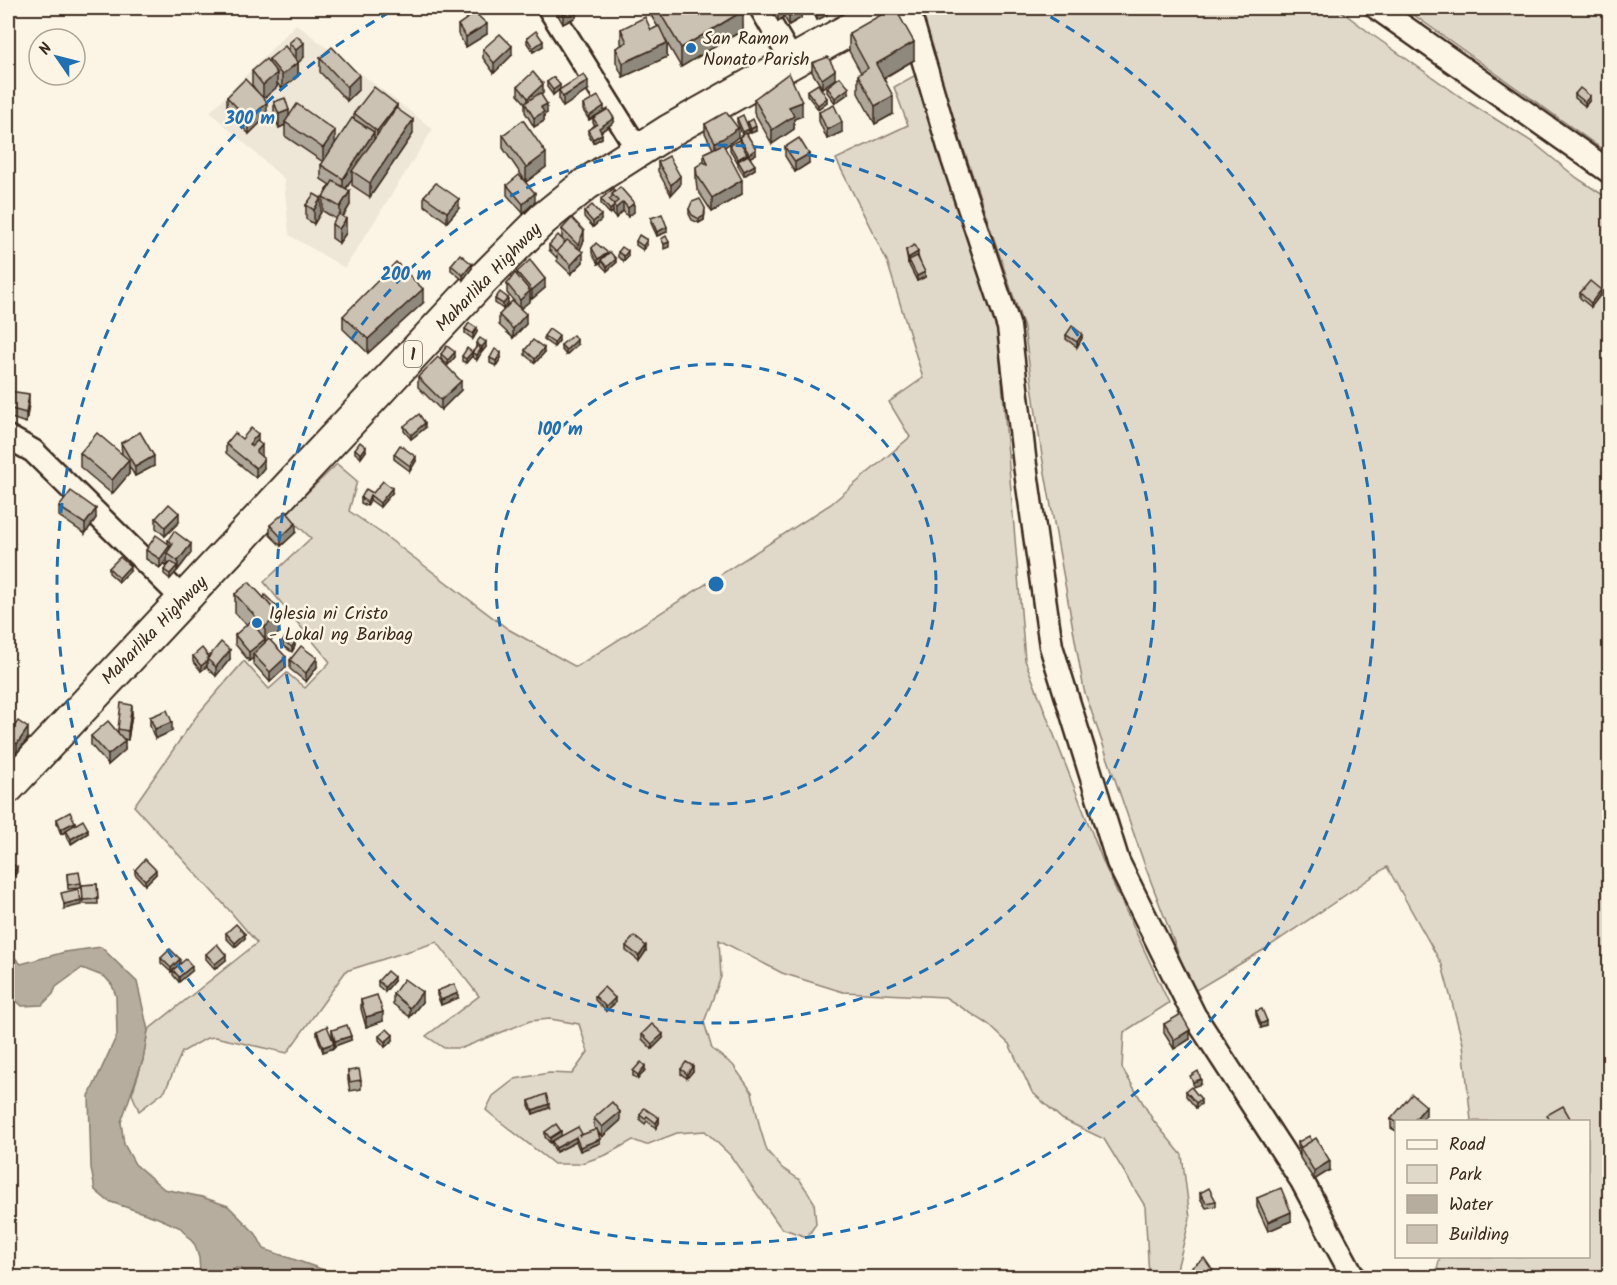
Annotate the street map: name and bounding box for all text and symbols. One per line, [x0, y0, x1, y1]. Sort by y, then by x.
place label: San Ramon Nonato Parish [703, 25, 810, 75]
north arrow [27, 27, 87, 87]
text: N [33, 38, 59, 61]
marker: San Ramon Nonato Parish [684, 41, 698, 55]
text: 300 m [224, 105, 275, 134]
street label: Maharlika Highway [429, 216, 550, 340]
text: 200 m [381, 261, 432, 290]
road number: 1 [404, 341, 422, 367]
text: 100 m [537, 416, 583, 445]
street label: Maharlika Highway [95, 569, 216, 693]
centre of rings [706, 574, 726, 594]
place label: Iglesia ni Cristo - Lokal ng Baribag [269, 600, 413, 650]
marker: Iglesia ni Cristo - Lokal ng Baribag [250, 616, 264, 630]
legend [1395, 1120, 1590, 1258]
text: Road [1449, 1131, 1486, 1160]
text: Park [1449, 1161, 1482, 1190]
text: Water [1449, 1191, 1494, 1220]
text: Building [1449, 1221, 1509, 1250]

